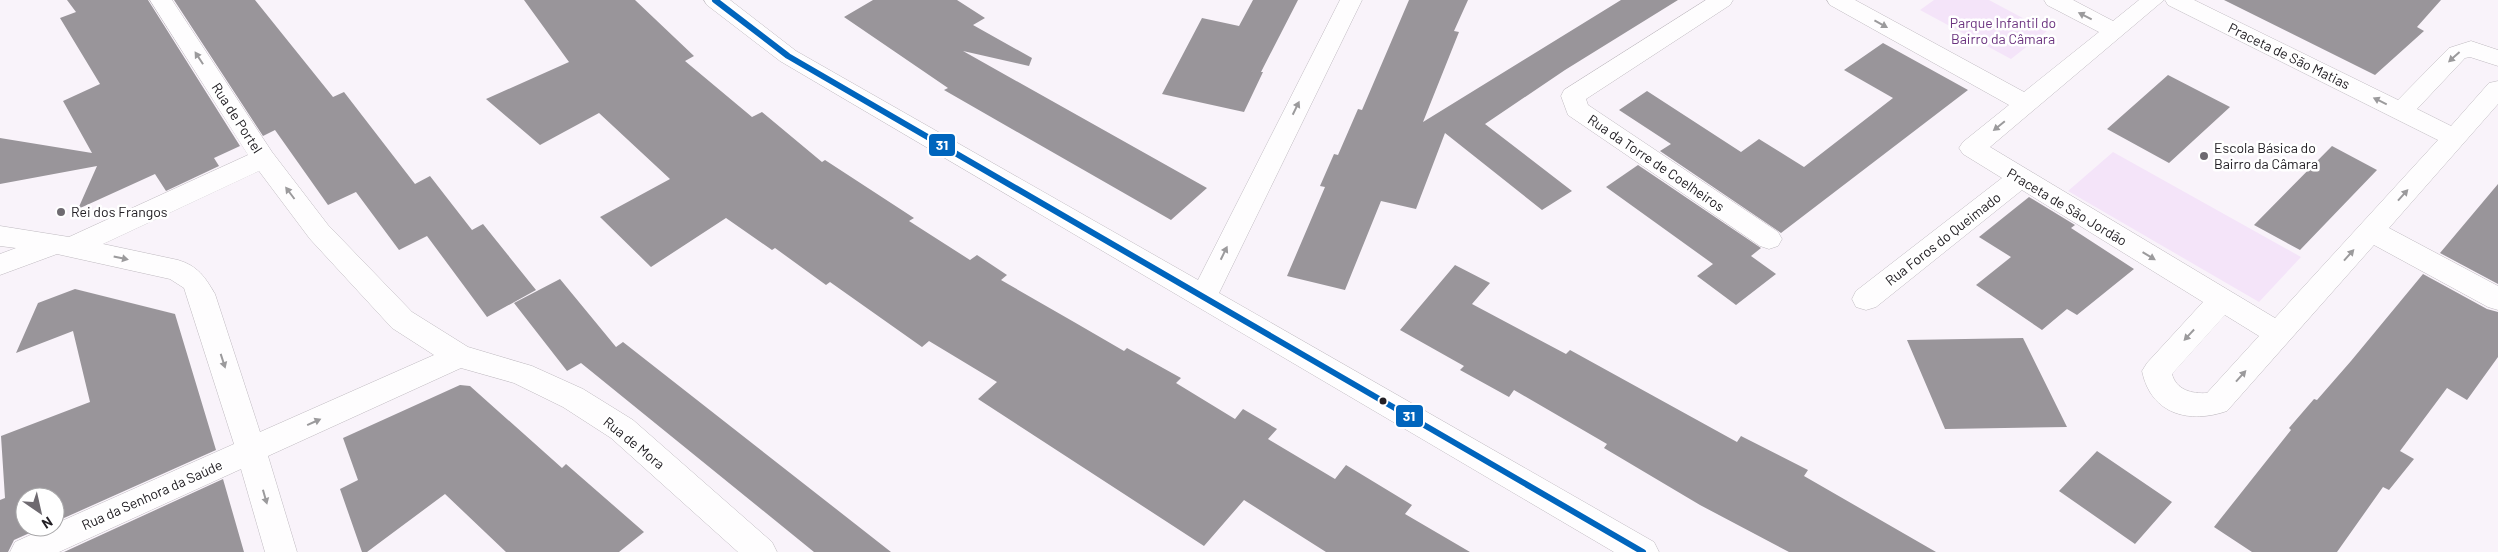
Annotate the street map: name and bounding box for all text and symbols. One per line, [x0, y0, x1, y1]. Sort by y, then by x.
one-way arrow [2078, 11, 2092, 20]
park label: Parque Infantil do Bairro da Câmara [1950, 14, 2056, 47]
one-way arrow [1874, 19, 1887, 28]
street label: Praceta de São Matias [2226, 19, 2353, 93]
one-way arrow [2448, 51, 2460, 63]
one-way arrow [194, 52, 203, 65]
street label: Rua de Portel [208, 79, 266, 156]
one-way arrow [2372, 96, 2387, 105]
one-way arrow [1292, 100, 1300, 115]
street label: Rua da Torre de Coelheiros [1585, 110, 1728, 215]
one-way arrow [1993, 121, 2006, 132]
line badge: 31 [928, 133, 956, 157]
text: 31 [936, 136, 948, 153]
place label: Escola Básica do Bairro da Câmara [2214, 139, 2318, 172]
marker: Escola Básica do Bairro da Câmara [2198, 150, 2210, 162]
street label: Praceta de São Jordão [2004, 164, 2130, 249]
one-way arrow [284, 187, 295, 200]
street label: Rua Foros do Queimado [1882, 188, 2004, 289]
one-way arrow [2398, 188, 2409, 201]
place label: Rei dos Frangos [71, 203, 168, 220]
marker: Rei dos Frangos [55, 206, 67, 218]
one-way arrow [1220, 246, 1228, 260]
one-way arrow [2343, 249, 2355, 261]
one-way arrow [2142, 251, 2155, 260]
one-way arrow [114, 254, 129, 262]
one-way arrow [2183, 329, 2195, 341]
one-way arrow [219, 354, 227, 369]
one-way arrow [2235, 369, 2246, 382]
unlabelled marker [1378, 396, 1388, 406]
line badge: 31 [1395, 404, 1424, 428]
text: 31 [1403, 407, 1415, 424]
street label: Rua de Mora [600, 413, 668, 472]
one-way arrow [307, 417, 321, 425]
street label: Rua da Senhora da Saúde [79, 456, 225, 533]
north arrow [15, 487, 65, 537]
one-way arrow [261, 490, 269, 505]
text: N [39, 514, 56, 533]

